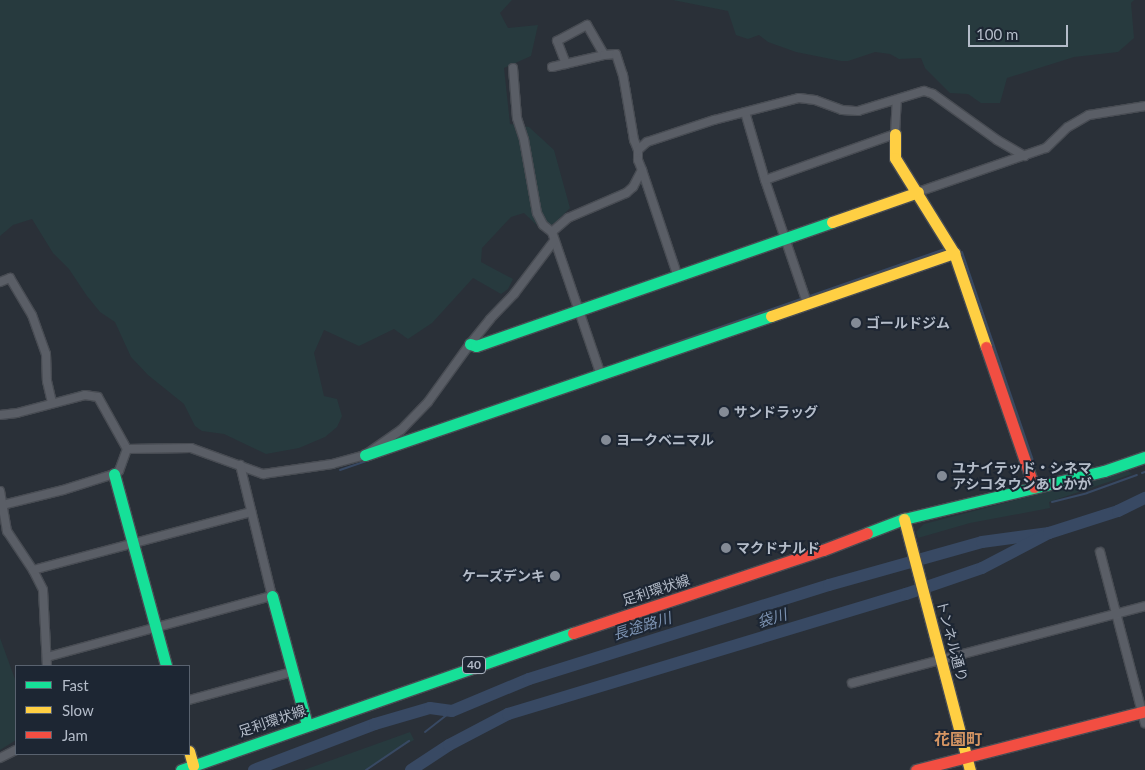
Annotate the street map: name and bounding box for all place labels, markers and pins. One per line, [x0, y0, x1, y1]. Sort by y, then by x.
place label: ゴールドジム [866, 315, 950, 331]
marker: ゴールドジム [850, 317, 862, 329]
place label: サンドラッグ [734, 404, 818, 420]
marker: サンドラッグ [718, 406, 730, 418]
place label: ヨークベニマル [616, 432, 714, 448]
marker: ヨークベニマル [600, 434, 612, 446]
place label: ユナイテッド・シネマ アシコタウンあしかが [952, 460, 1092, 492]
marker: ユナイテッド・シネマ アシコタウンあしかが [936, 470, 948, 482]
place label: マクドナルド [736, 540, 820, 556]
marker: マクドナルド [720, 542, 732, 554]
place label: ケーズデンキ [461, 568, 545, 584]
marker: ケーズデンキ [549, 570, 561, 582]

